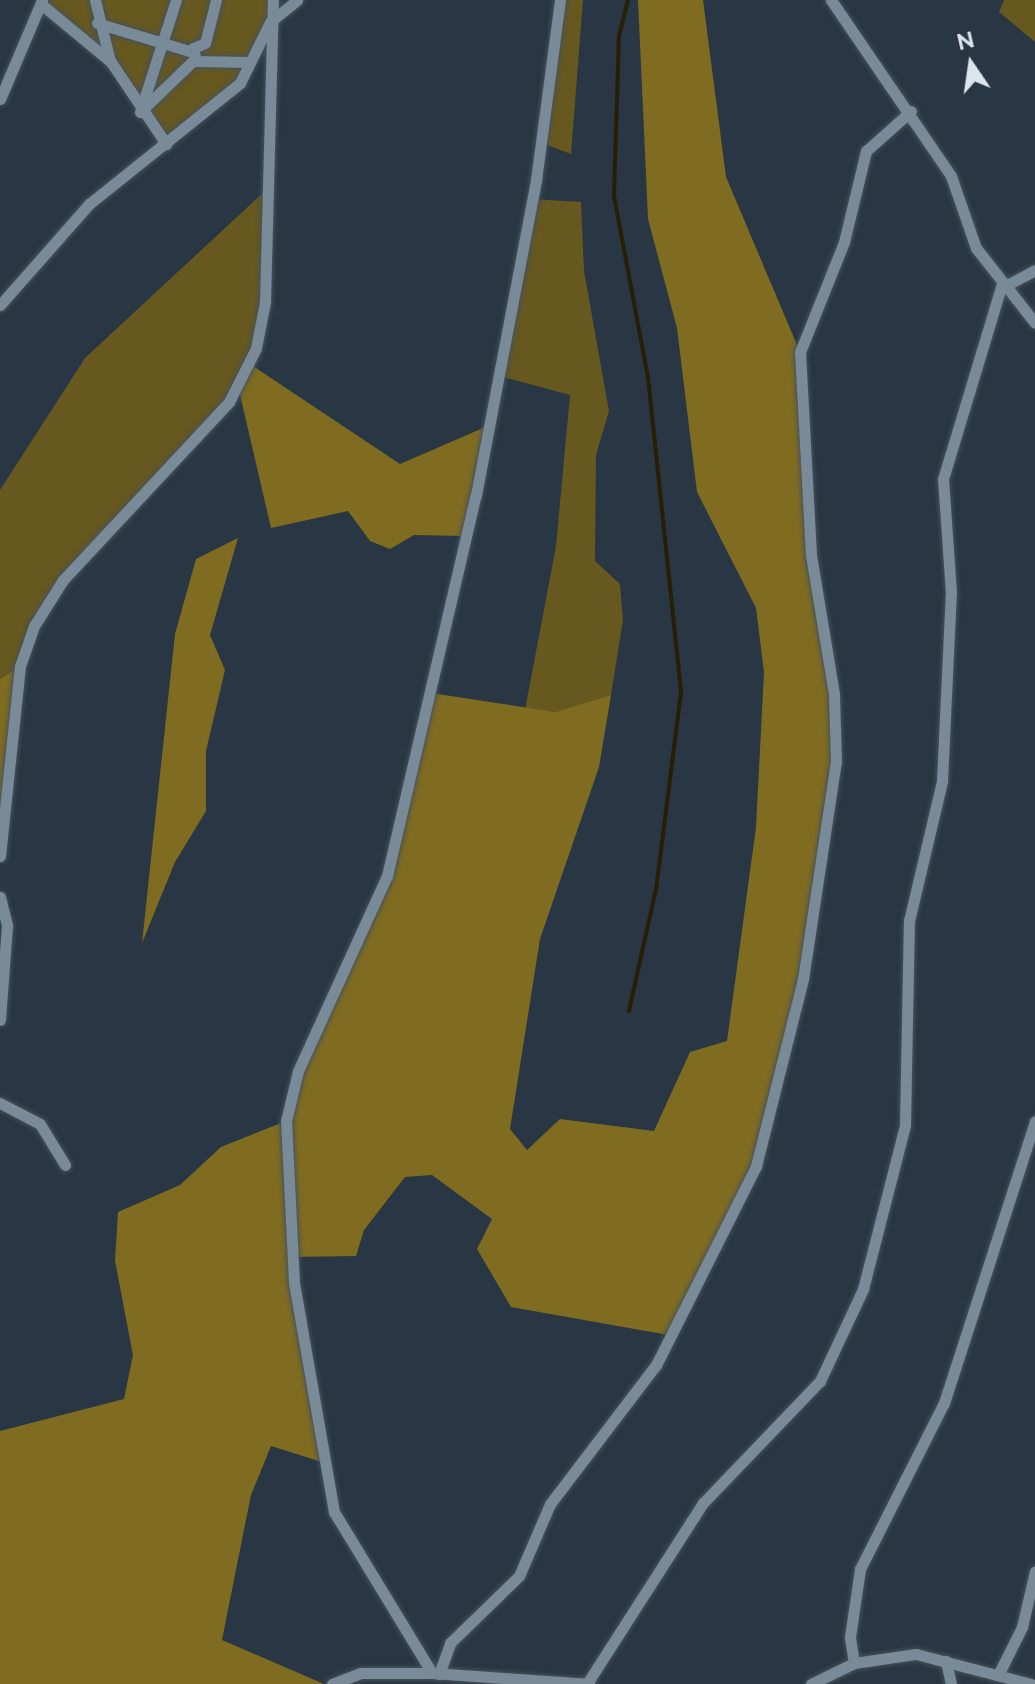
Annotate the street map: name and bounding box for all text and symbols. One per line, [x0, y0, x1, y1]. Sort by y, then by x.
north arrow [931, 24, 1011, 104]
text: N [954, 26, 977, 55]

